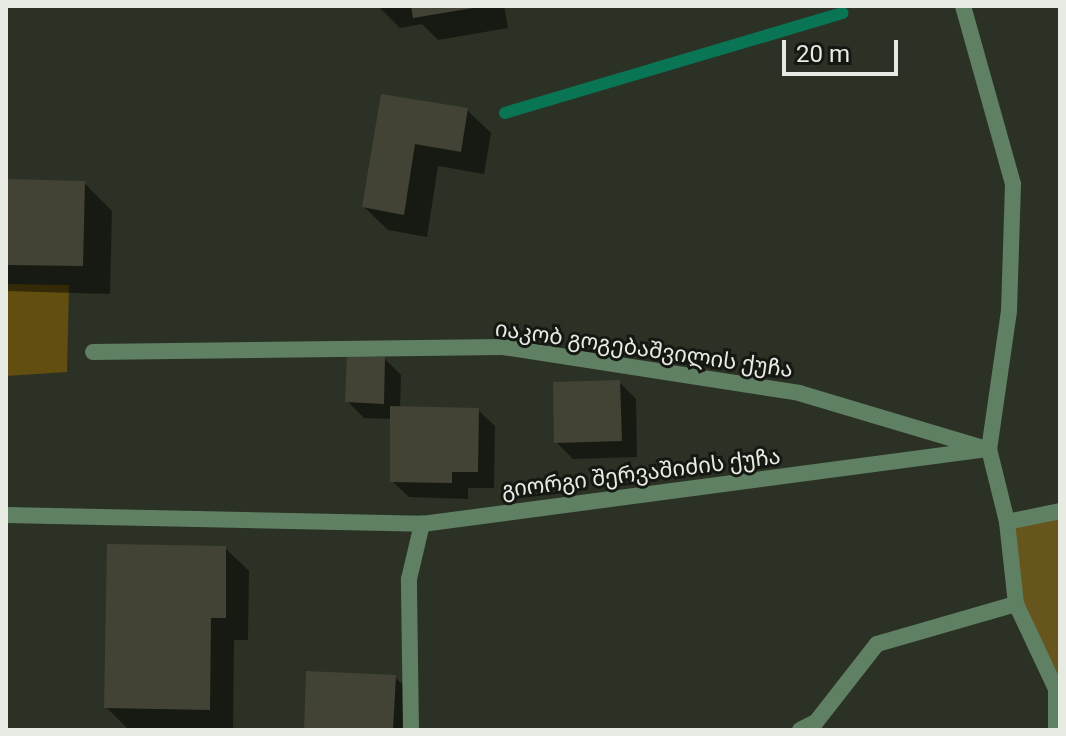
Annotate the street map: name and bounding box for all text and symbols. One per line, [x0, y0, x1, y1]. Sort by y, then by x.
scale bar [786, 24, 902, 74]
text: 20 m [796, 40, 850, 68]
street label: იაკობ გოგებაშვილის ქუჩა [493, 315, 795, 383]
street label: გიორგი შერვაშიძის ქუჩა [500, 443, 782, 503]

